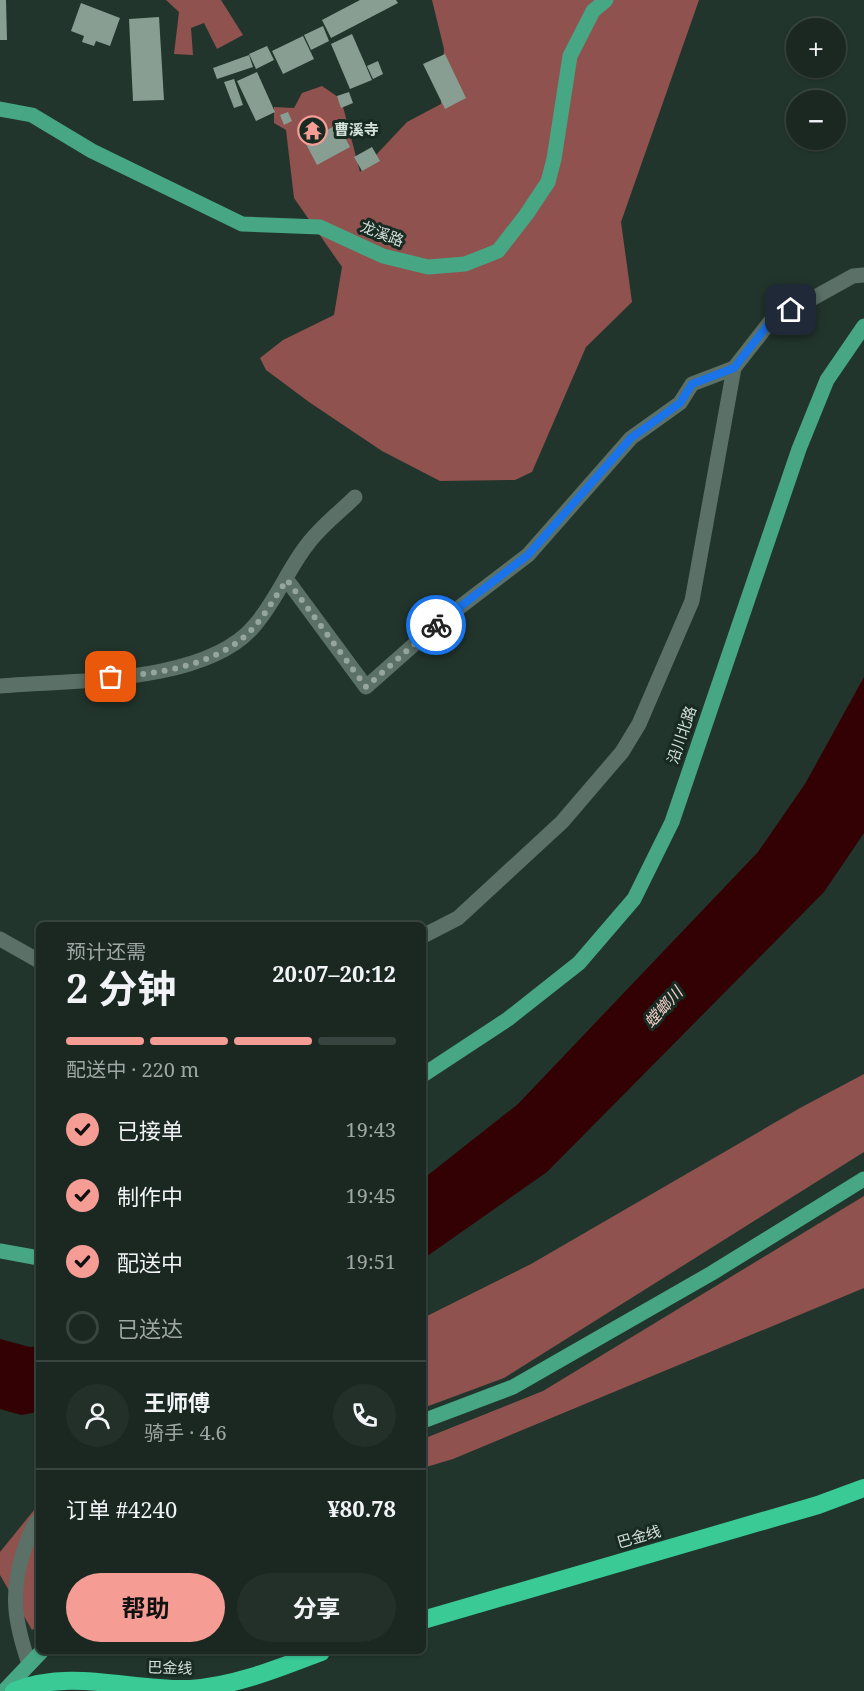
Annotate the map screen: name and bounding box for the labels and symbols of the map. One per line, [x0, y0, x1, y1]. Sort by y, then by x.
temple icon: 曹溪寺 [297, 114, 329, 146]
place label: 曹溪寺 [334, 119, 379, 139]
street label: 龙溪路 [358, 216, 407, 250]
pin [765, 284, 816, 335]
courier [406, 595, 466, 655]
pin [85, 651, 136, 702]
street label: 沿川北路 [662, 703, 700, 766]
water label: 螳螂川 [639, 980, 689, 1032]
street label: 巴金线 [614, 1520, 663, 1552]
street label: 巴金线 [147, 1656, 193, 1678]

